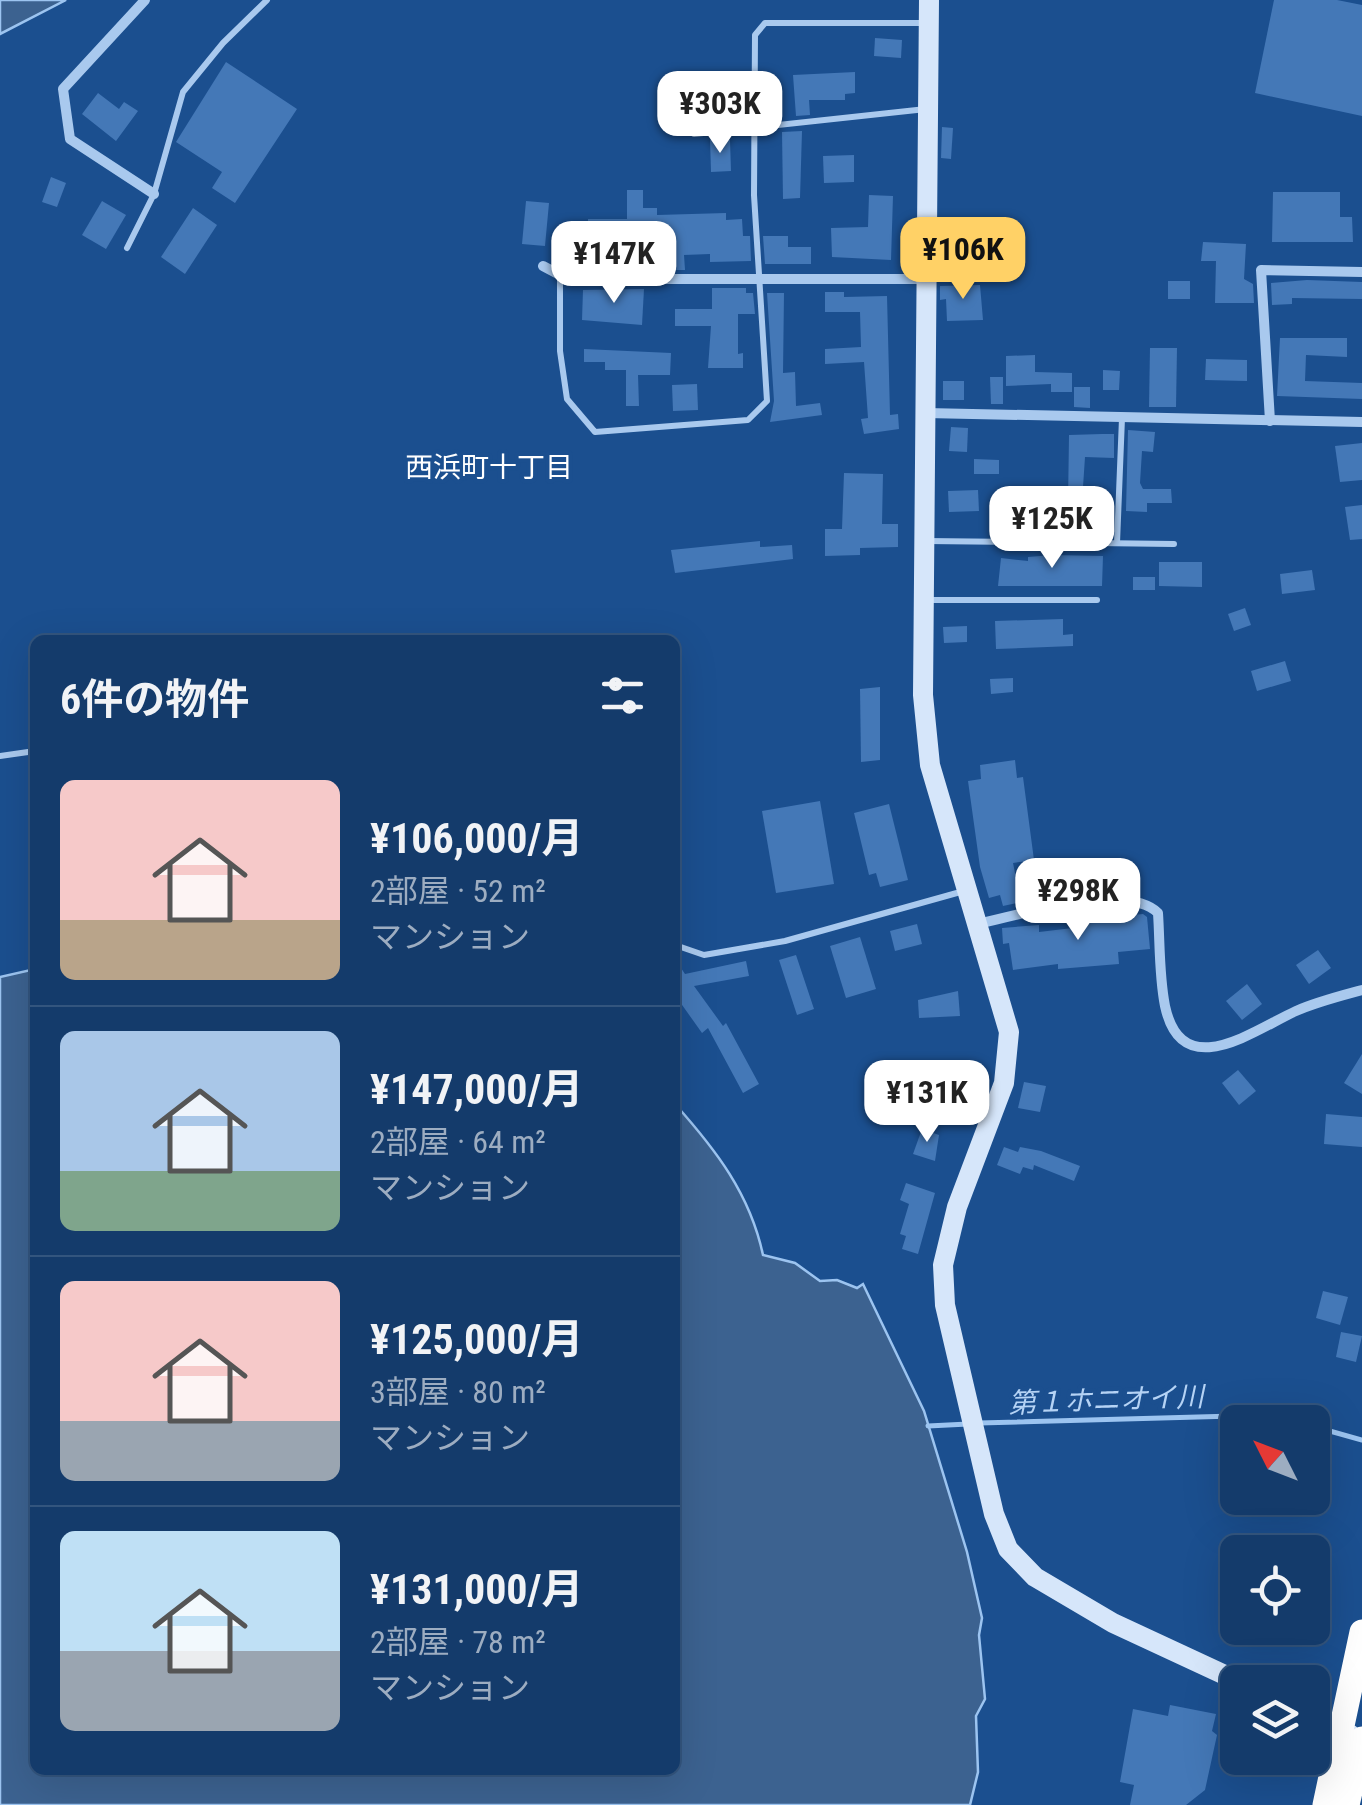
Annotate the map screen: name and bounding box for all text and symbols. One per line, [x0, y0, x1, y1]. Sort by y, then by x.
pin: ¥303K [650, 71, 790, 156]
text: ¥303K [679, 84, 761, 122]
pin: ¥106K [893, 217, 1033, 302]
pin: ¥147K [544, 221, 684, 306]
text: ¥106K [922, 230, 1004, 268]
text: ¥147K [573, 234, 655, 272]
district label: 西浜町十丁目 [405, 451, 573, 484]
pin: ¥125K [982, 486, 1122, 571]
text: ¥125K [1011, 499, 1093, 537]
icon: filters [595, 668, 650, 723]
text: 6件の物件 [60, 675, 249, 724]
text: ¥106,000/月 [370, 814, 584, 863]
icon: home [140, 820, 260, 940]
pin: ¥298K [1008, 858, 1148, 943]
text: ¥298K [1037, 871, 1119, 909]
text: 2部屋 · 52 m² [370, 872, 546, 910]
text: マンション [370, 918, 530, 956]
pin: ¥131K [857, 1060, 997, 1145]
text: ¥147,000/月 [370, 1065, 584, 1114]
icon: home [140, 1071, 260, 1191]
text: ¥131K [886, 1073, 968, 1111]
text: 2部屋 · 64 m² [370, 1123, 546, 1161]
text: マンション [370, 1169, 530, 1207]
text: ¥125,000/月 [370, 1315, 584, 1364]
icon: home [140, 1321, 260, 1441]
text: 3部屋 · 80 m² [370, 1373, 546, 1411]
water label: 第１ホニオイ川 [1007, 1380, 1208, 1420]
north arrow [1220, 1405, 1330, 1515]
map controls [1220, 1405, 1330, 1775]
text: マンション [370, 1419, 530, 1457]
button: locate [1220, 1535, 1330, 1645]
text: ¥131,000/月 [370, 1565, 584, 1614]
icon: home [140, 1571, 260, 1691]
text: 2部屋 · 78 m² [370, 1623, 546, 1661]
button: layers [1220, 1665, 1330, 1775]
text: マンション [370, 1669, 530, 1707]

